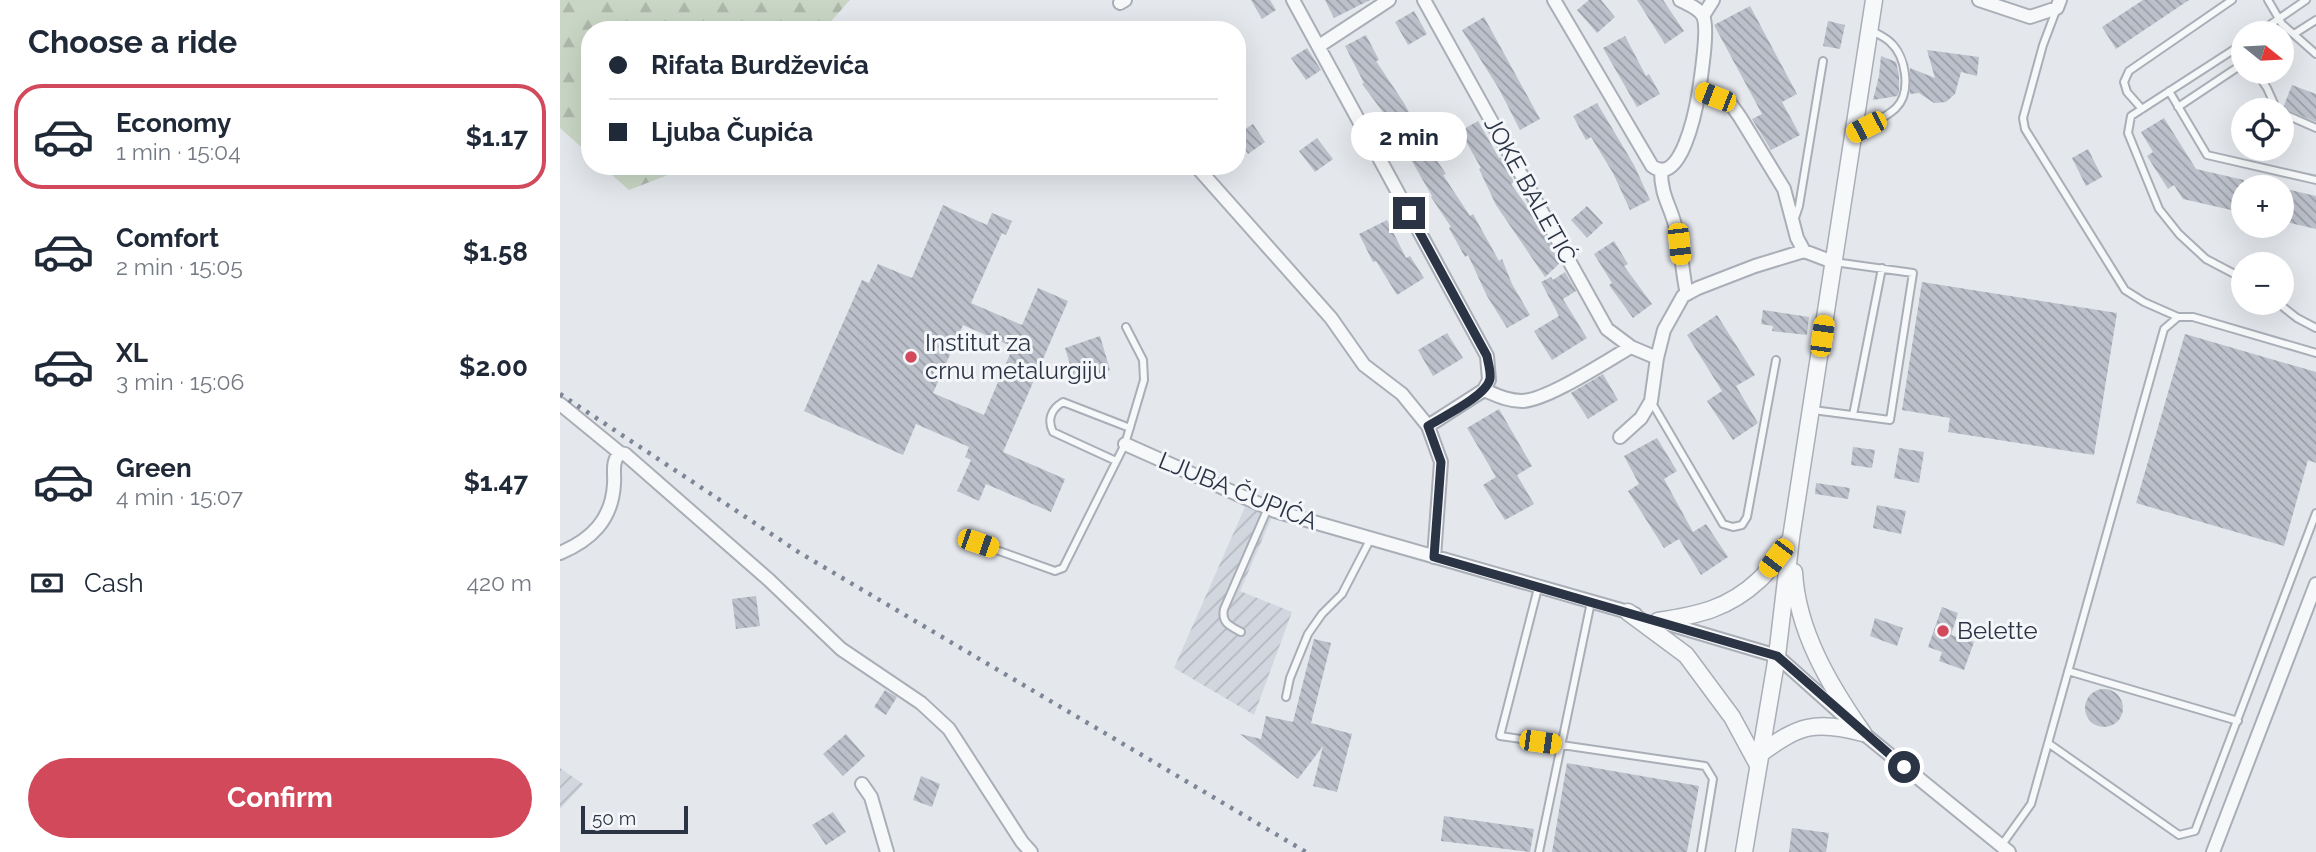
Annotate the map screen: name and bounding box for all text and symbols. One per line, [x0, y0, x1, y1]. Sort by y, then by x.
north arrow [2231, 21, 2294, 84]
map controls [2231, 21, 2294, 315]
text: Choose a ride [28, 23, 237, 60]
text: Rifata Burdževića [651, 50, 869, 80]
car [1692, 80, 1739, 114]
button: locate [2231, 98, 2294, 161]
icon: car [32, 105, 95, 168]
text: Economy [116, 108, 231, 138]
car [1843, 108, 1890, 146]
callout: 2 min [1351, 111, 1467, 160]
street label: JOKE BALETIĆ [1478, 111, 1583, 268]
text: Ljuba Čupića [651, 117, 813, 147]
text: $1.17 [465, 122, 528, 152]
text: 2 min [1379, 123, 1439, 150]
text: 1 min · 15:04 [116, 138, 241, 165]
button: + [2231, 175, 2294, 238]
route end [1393, 197, 1425, 229]
icon: car [32, 220, 95, 283]
car [1667, 222, 1692, 266]
text: Comfort [116, 223, 219, 253]
text: $1.58 [463, 237, 528, 267]
button: − [2231, 252, 2294, 315]
text: 2 min · 15:05 [116, 253, 243, 280]
car [1809, 314, 1836, 358]
place label: Institut za crnu metalurgiju [925, 328, 1107, 385]
icon: car [32, 335, 95, 398]
text: XL [116, 338, 148, 368]
marker: Institut za crnu metalurgiju [903, 349, 919, 365]
text: $2.00 [459, 352, 528, 382]
text: 3 min · 15:06 [116, 368, 244, 395]
street label: LJUBA ČUPIĆA [1155, 445, 1322, 536]
icon: car [32, 450, 95, 513]
text: Green [116, 453, 192, 483]
text: $1.47 [463, 467, 528, 497]
text: 4 min · 15:07 [116, 483, 243, 510]
car [955, 526, 1002, 560]
car [1755, 535, 1798, 581]
icon: cash [28, 564, 66, 602]
text: Cash [84, 568, 144, 598]
text: 420 m [466, 569, 532, 596]
place label: Belette [1957, 616, 2038, 645]
marker: Belette [1935, 623, 1951, 639]
car [1518, 729, 1563, 755]
route start [1888, 751, 1920, 783]
button: Confirm [28, 758, 532, 838]
scale bar [581, 803, 688, 835]
text: 50 m [592, 807, 636, 829]

